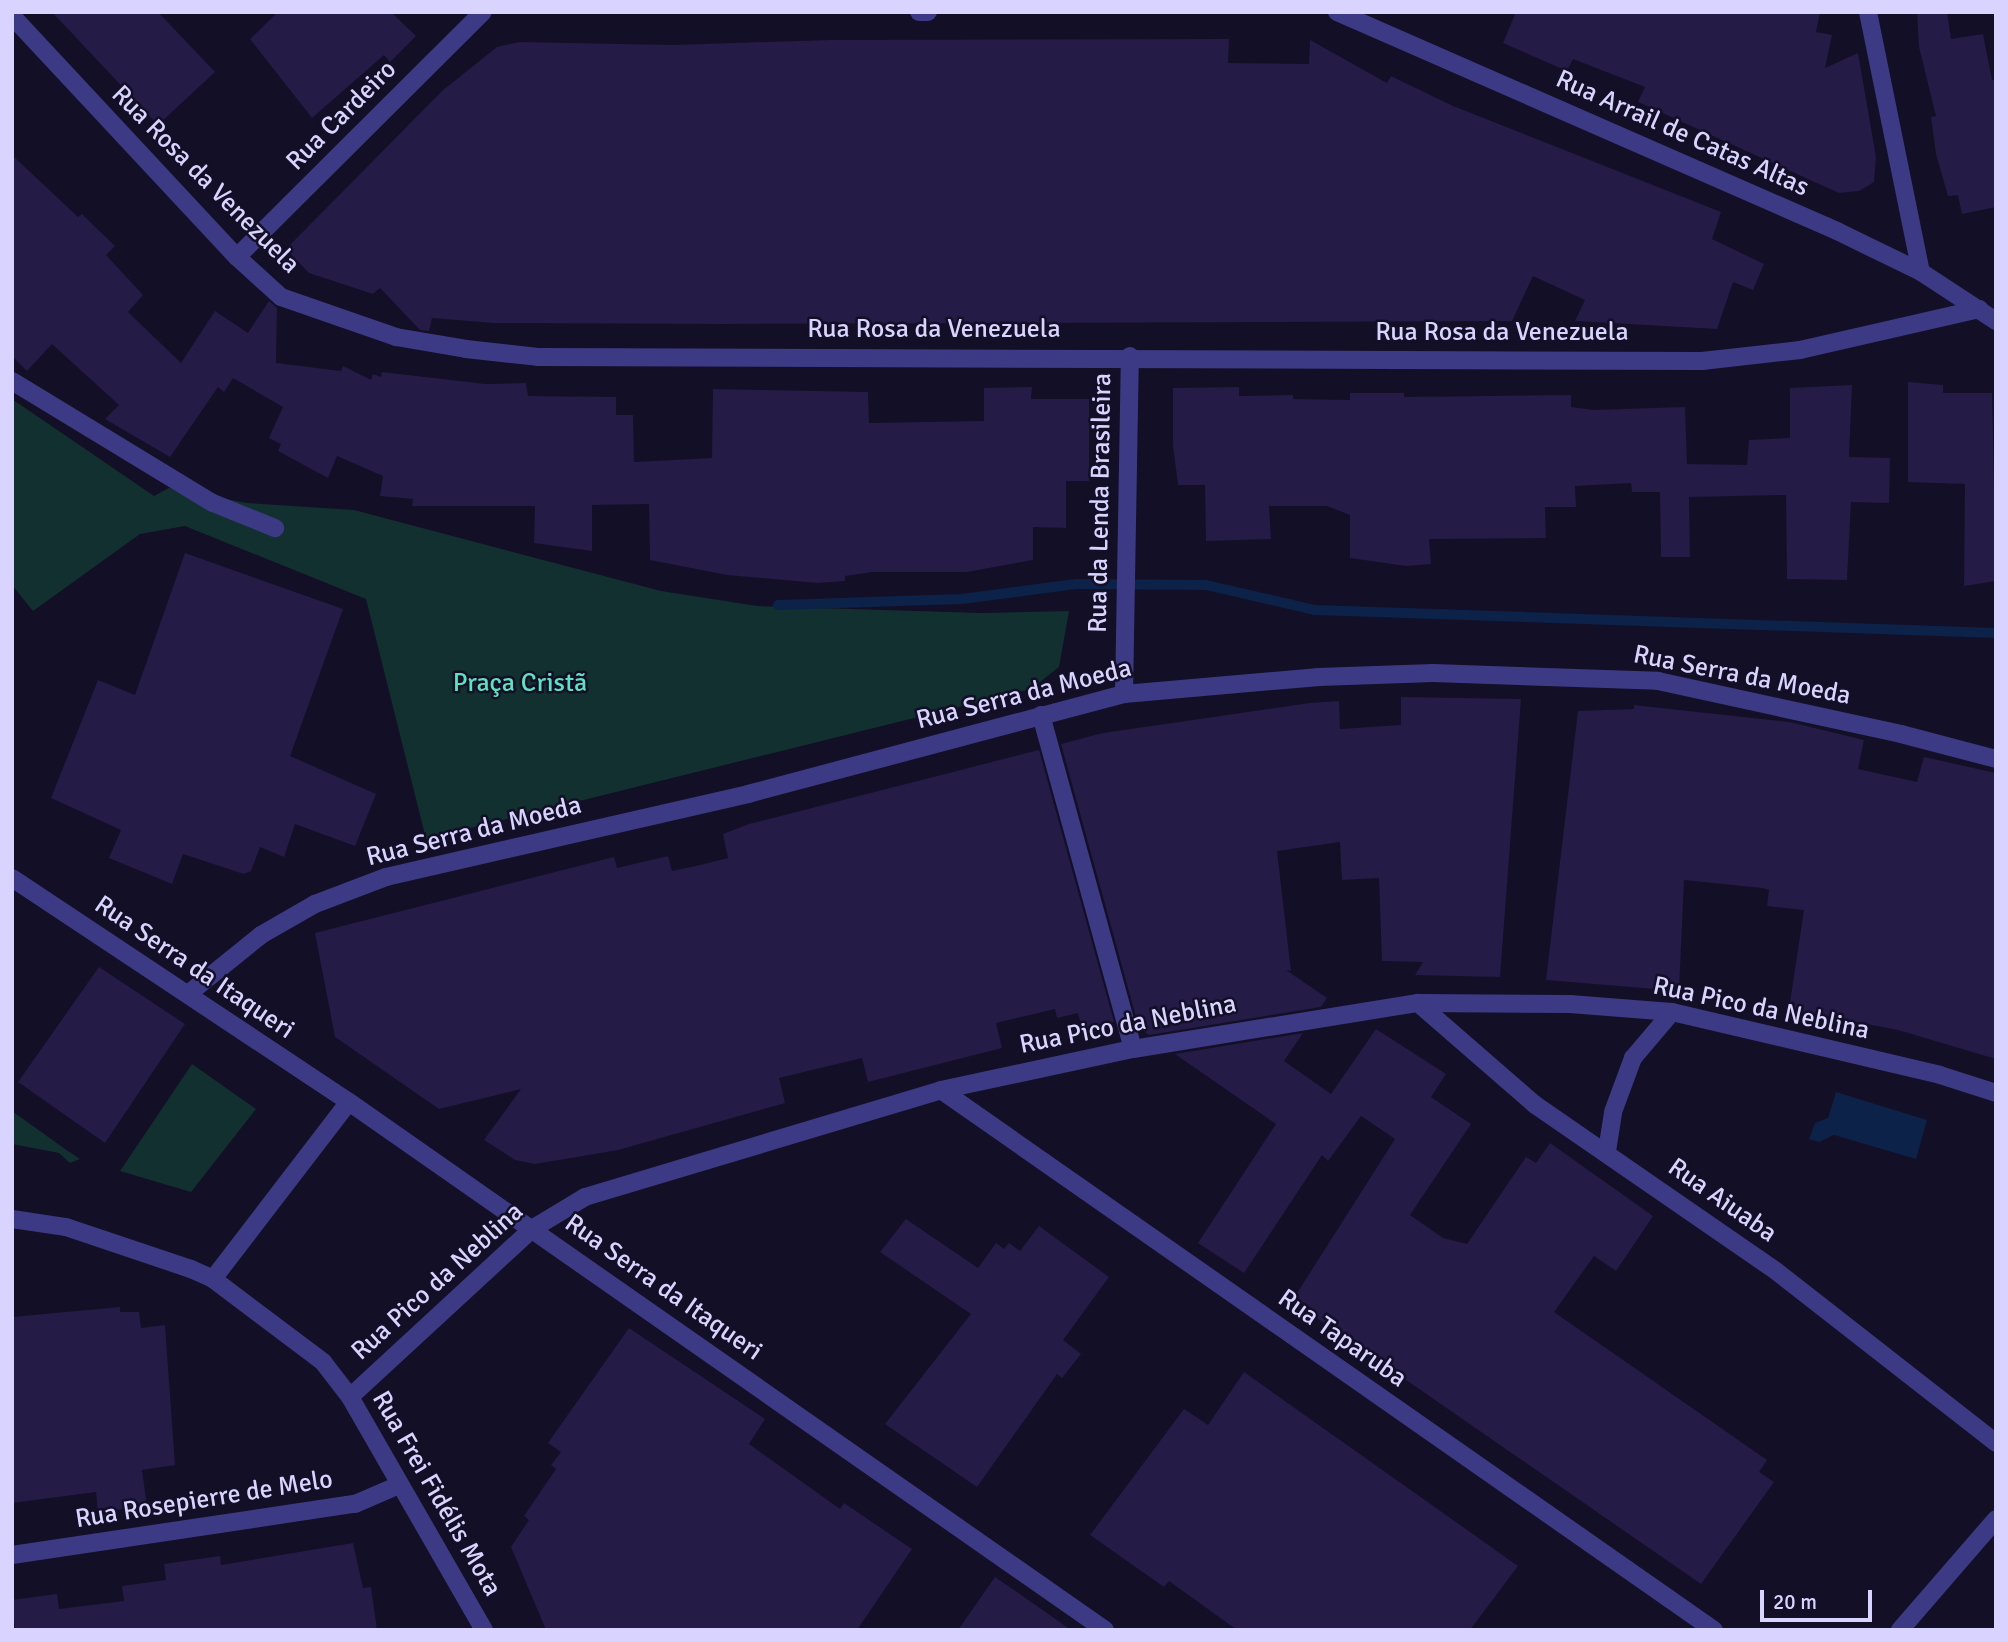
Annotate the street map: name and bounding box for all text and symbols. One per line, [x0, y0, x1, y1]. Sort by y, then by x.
street label: Rua Cardeiro [281, 55, 403, 177]
street label: Rua Arrail de Catas Altas [1551, 64, 1813, 204]
street label: Rua Rosa da Venezuela [104, 79, 306, 281]
street label: Rua Rosa da Venezuela [807, 314, 1061, 346]
street label: Rua Rosa da Venezuela [1375, 317, 1629, 349]
street label: Rua da Lenda Brasileira [1083, 373, 1119, 633]
street label: Rua Serra da Moeda [1631, 640, 1853, 712]
street label: Rua Serra da Moeda [913, 653, 1135, 737]
park label: Praça Cristã [453, 668, 587, 700]
street label: Rua Serra da Moeda [363, 790, 585, 874]
street label: Rua Serra da Itaqueri [88, 890, 300, 1046]
street label: Rua Pico da Neblina [1650, 971, 1872, 1047]
street label: Rua Pico da Neblina [1017, 989, 1239, 1061]
street label: Rua Aiuaba [1662, 1152, 1782, 1250]
street label: Rua Pico da Neblina [346, 1197, 530, 1367]
street label: Rua Serra da Itaqueri [558, 1208, 768, 1368]
street label: Rua Taparuba [1272, 1283, 1412, 1395]
street label: Rua Frei Fidélis Mota [365, 1386, 507, 1602]
street label: Rua Rosepierre de Melo [73, 1464, 335, 1536]
scale bar [1763, 1576, 1875, 1620]
text: 20 m [1773, 1589, 1817, 1615]

